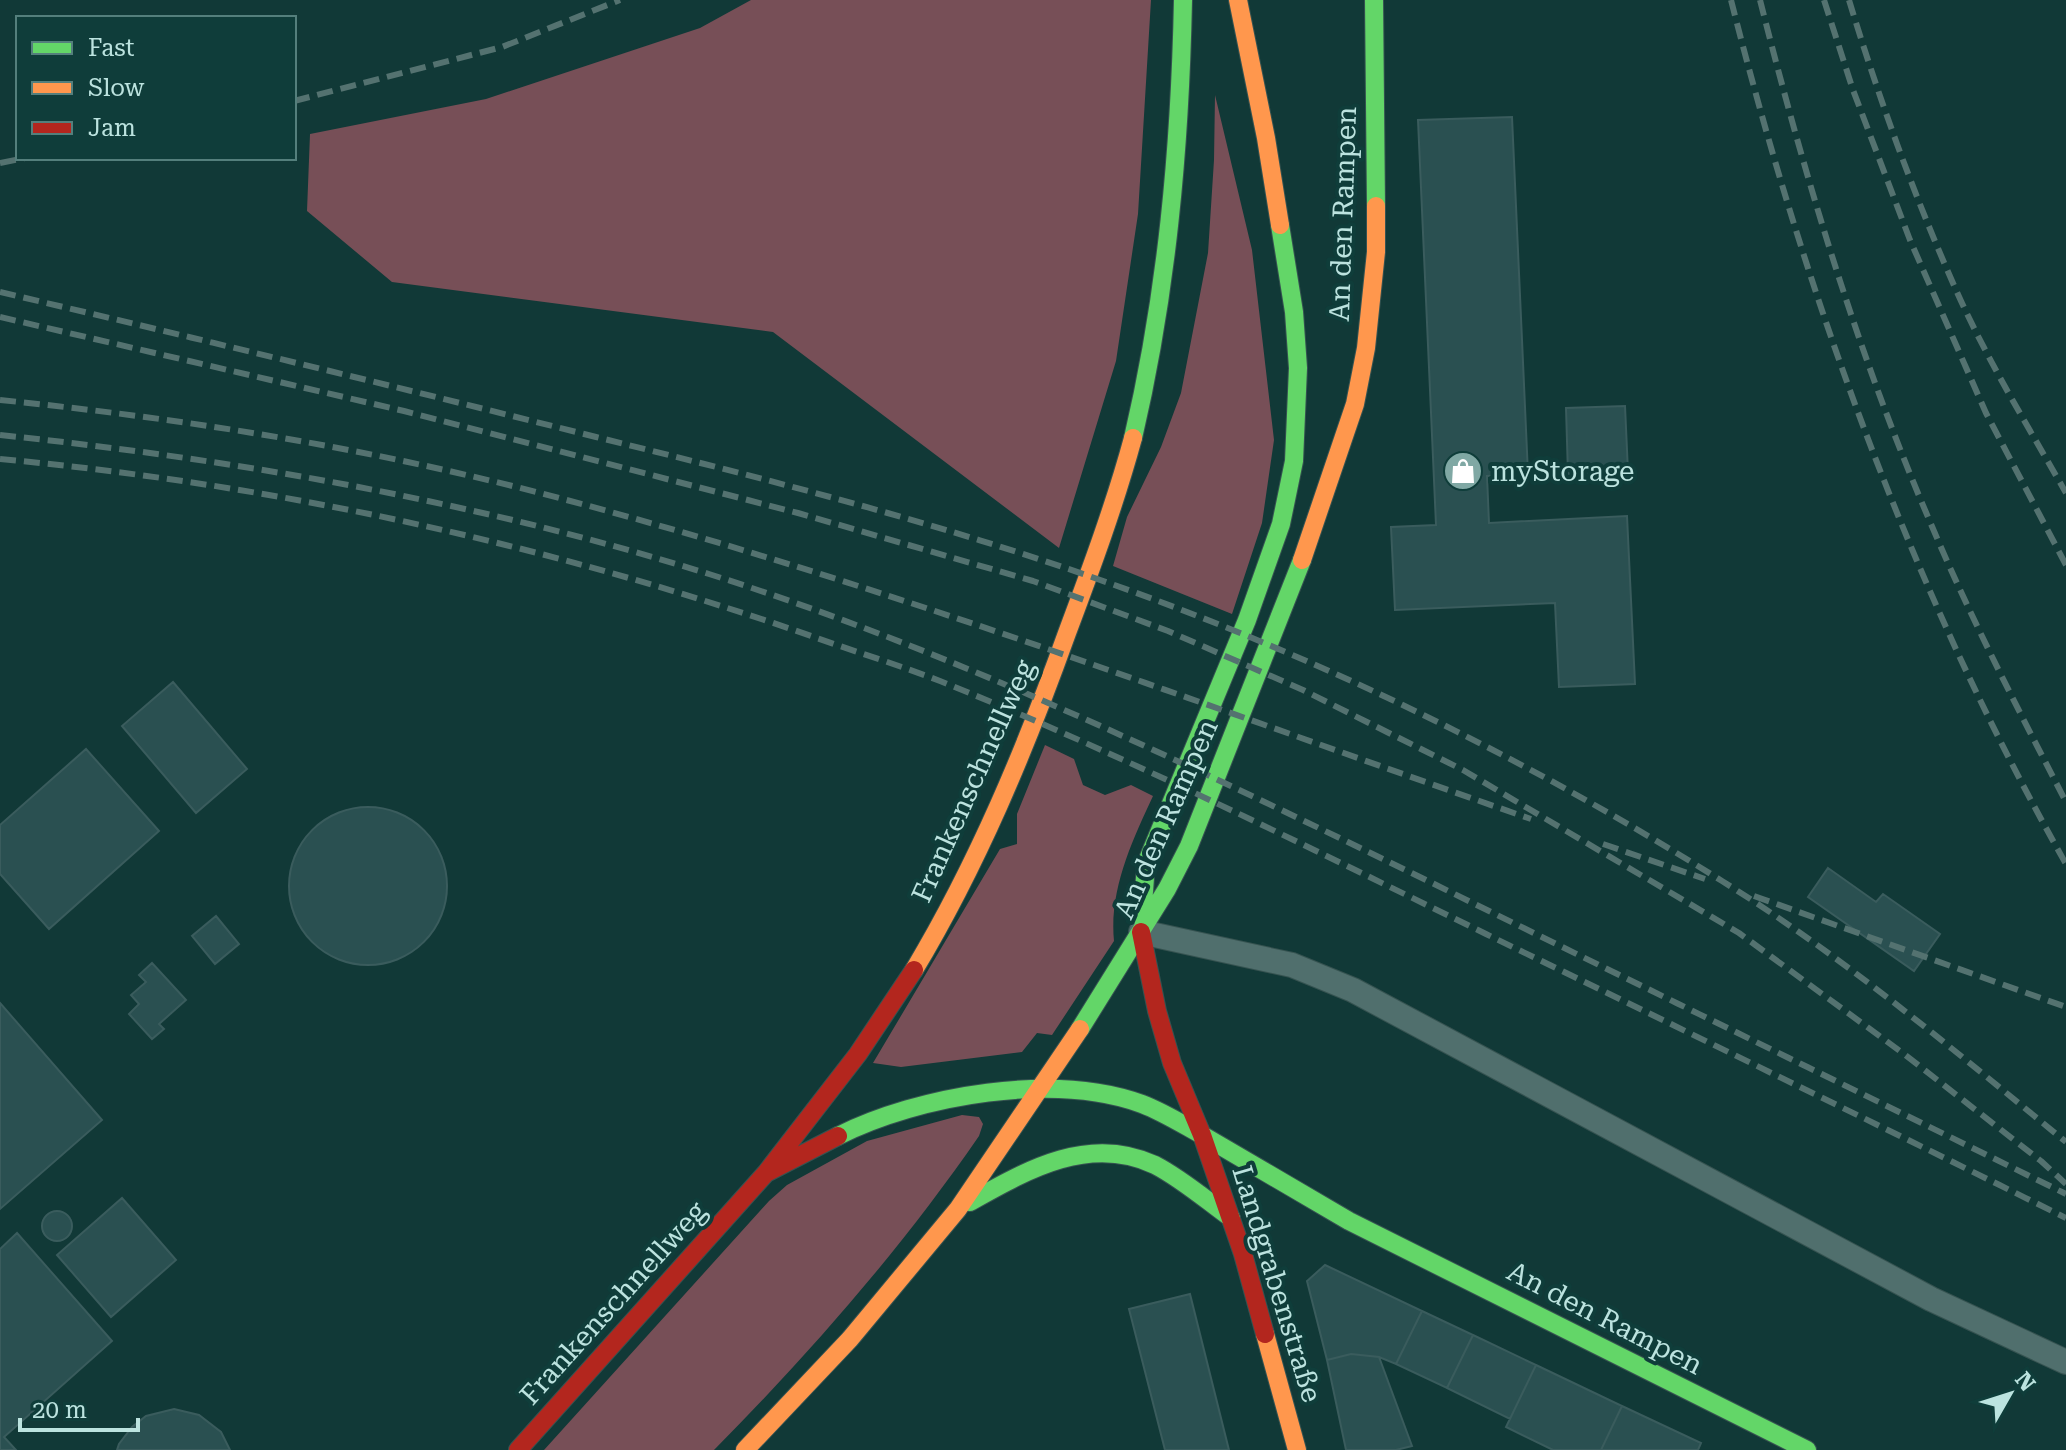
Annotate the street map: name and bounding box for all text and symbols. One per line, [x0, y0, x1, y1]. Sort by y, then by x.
legend [16, 16, 296, 160]
text: Fast [88, 34, 135, 62]
text: Slow [88, 74, 145, 102]
street label: An den Rampen [1323, 106, 1363, 322]
text: Jam [88, 114, 136, 142]
shop icon: myStorage [1442, 450, 1484, 492]
place label: myStorage [1491, 455, 1634, 488]
street label: Frankenschnellweg [905, 655, 1041, 907]
street label: An den Rampen [1107, 714, 1225, 924]
street label: Landgrabenstraße [1225, 1162, 1329, 1406]
street label: Frankenschnellweg [513, 1195, 713, 1411]
street label: An den Rampen [1502, 1255, 1708, 1381]
north arrow [1970, 1354, 2050, 1434]
text: N [2010, 1367, 2040, 1396]
scale bar [20, 1382, 138, 1432]
text: 20 m [32, 1396, 87, 1424]

